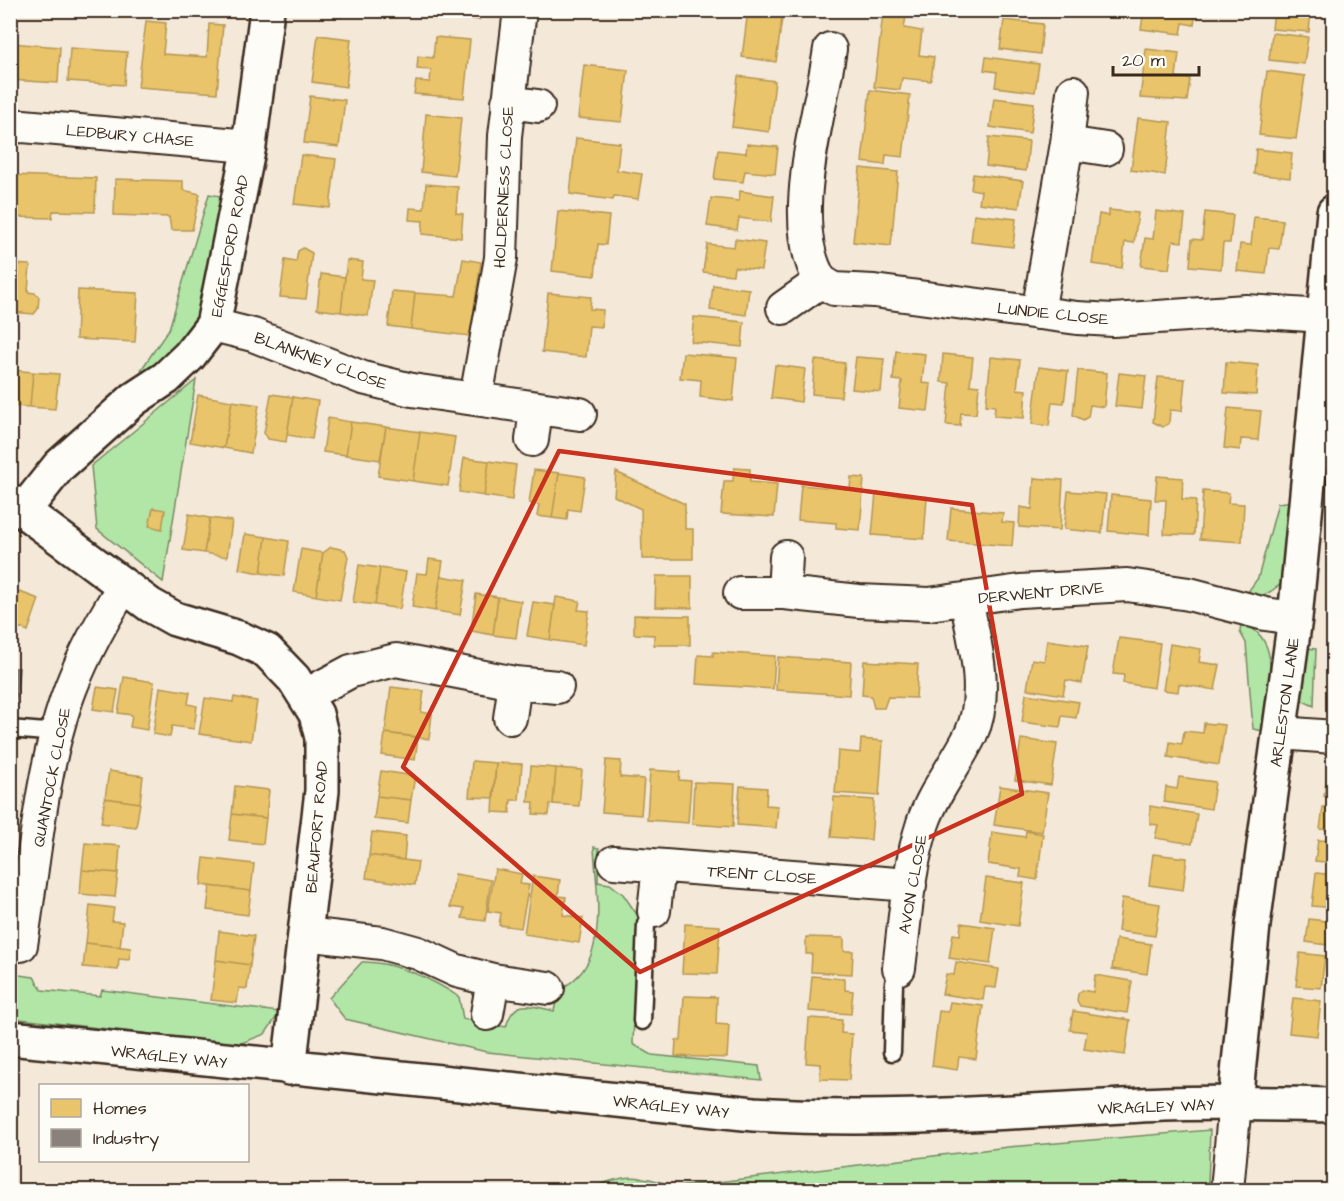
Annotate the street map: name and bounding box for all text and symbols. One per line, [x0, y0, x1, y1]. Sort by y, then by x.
scale bar [1113, 39, 1198, 77]
text: 20 m [1122, 48, 1165, 73]
street label: HOLDERNESS CLOSE [489, 105, 519, 269]
street label: LEDBURY CHASE [65, 119, 195, 153]
street label: EGGESFORD ROAD [205, 173, 255, 319]
street label: LUNDIE CLOSE [996, 297, 1110, 331]
street label: BLANKNEY CLOSE [251, 327, 391, 395]
street label: DERWENT DRIVE [977, 577, 1105, 609]
street label: ARLESTON LANE [1265, 635, 1305, 768]
street label: QUANTOCK CLOSE [28, 705, 76, 849]
street label: BEAUFORT ROAD [300, 760, 334, 894]
street label: AVON CLOSE [893, 832, 933, 935]
street label: TRENT CLOSE [706, 860, 818, 890]
street label: WRAGLEY WAY [110, 1040, 229, 1074]
legend [39, 1084, 249, 1162]
street label: WRAGLEY WAY [612, 1090, 731, 1124]
street label: WRAGLEY WAY [1097, 1094, 1215, 1120]
text: Homes [93, 1096, 147, 1121]
text: Industry [93, 1126, 159, 1152]

